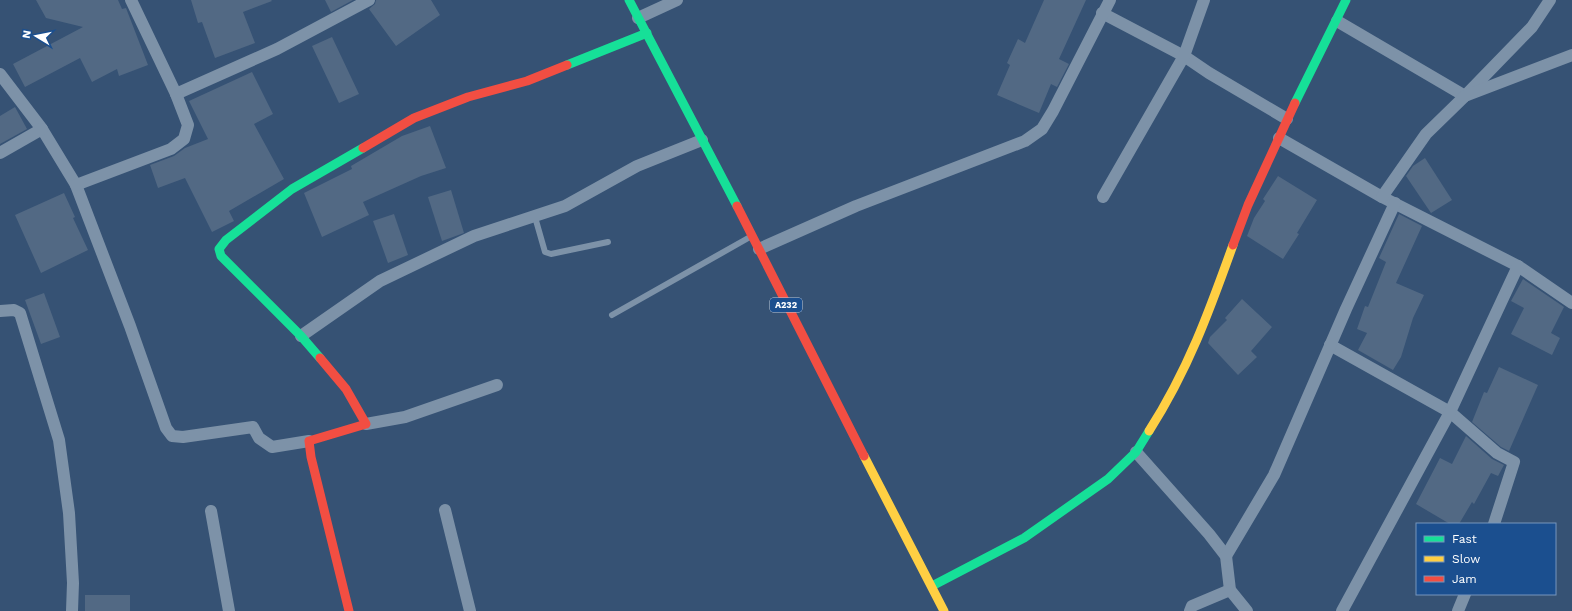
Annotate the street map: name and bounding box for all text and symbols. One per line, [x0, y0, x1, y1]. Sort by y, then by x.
north arrow [16, 16, 56, 56]
text: N [20, 29, 34, 39]
road number: A232 [770, 298, 802, 312]
legend [1416, 523, 1556, 595]
text: Fast [1452, 532, 1477, 546]
text: Slow [1452, 552, 1480, 566]
text: Jam [1452, 572, 1477, 586]

